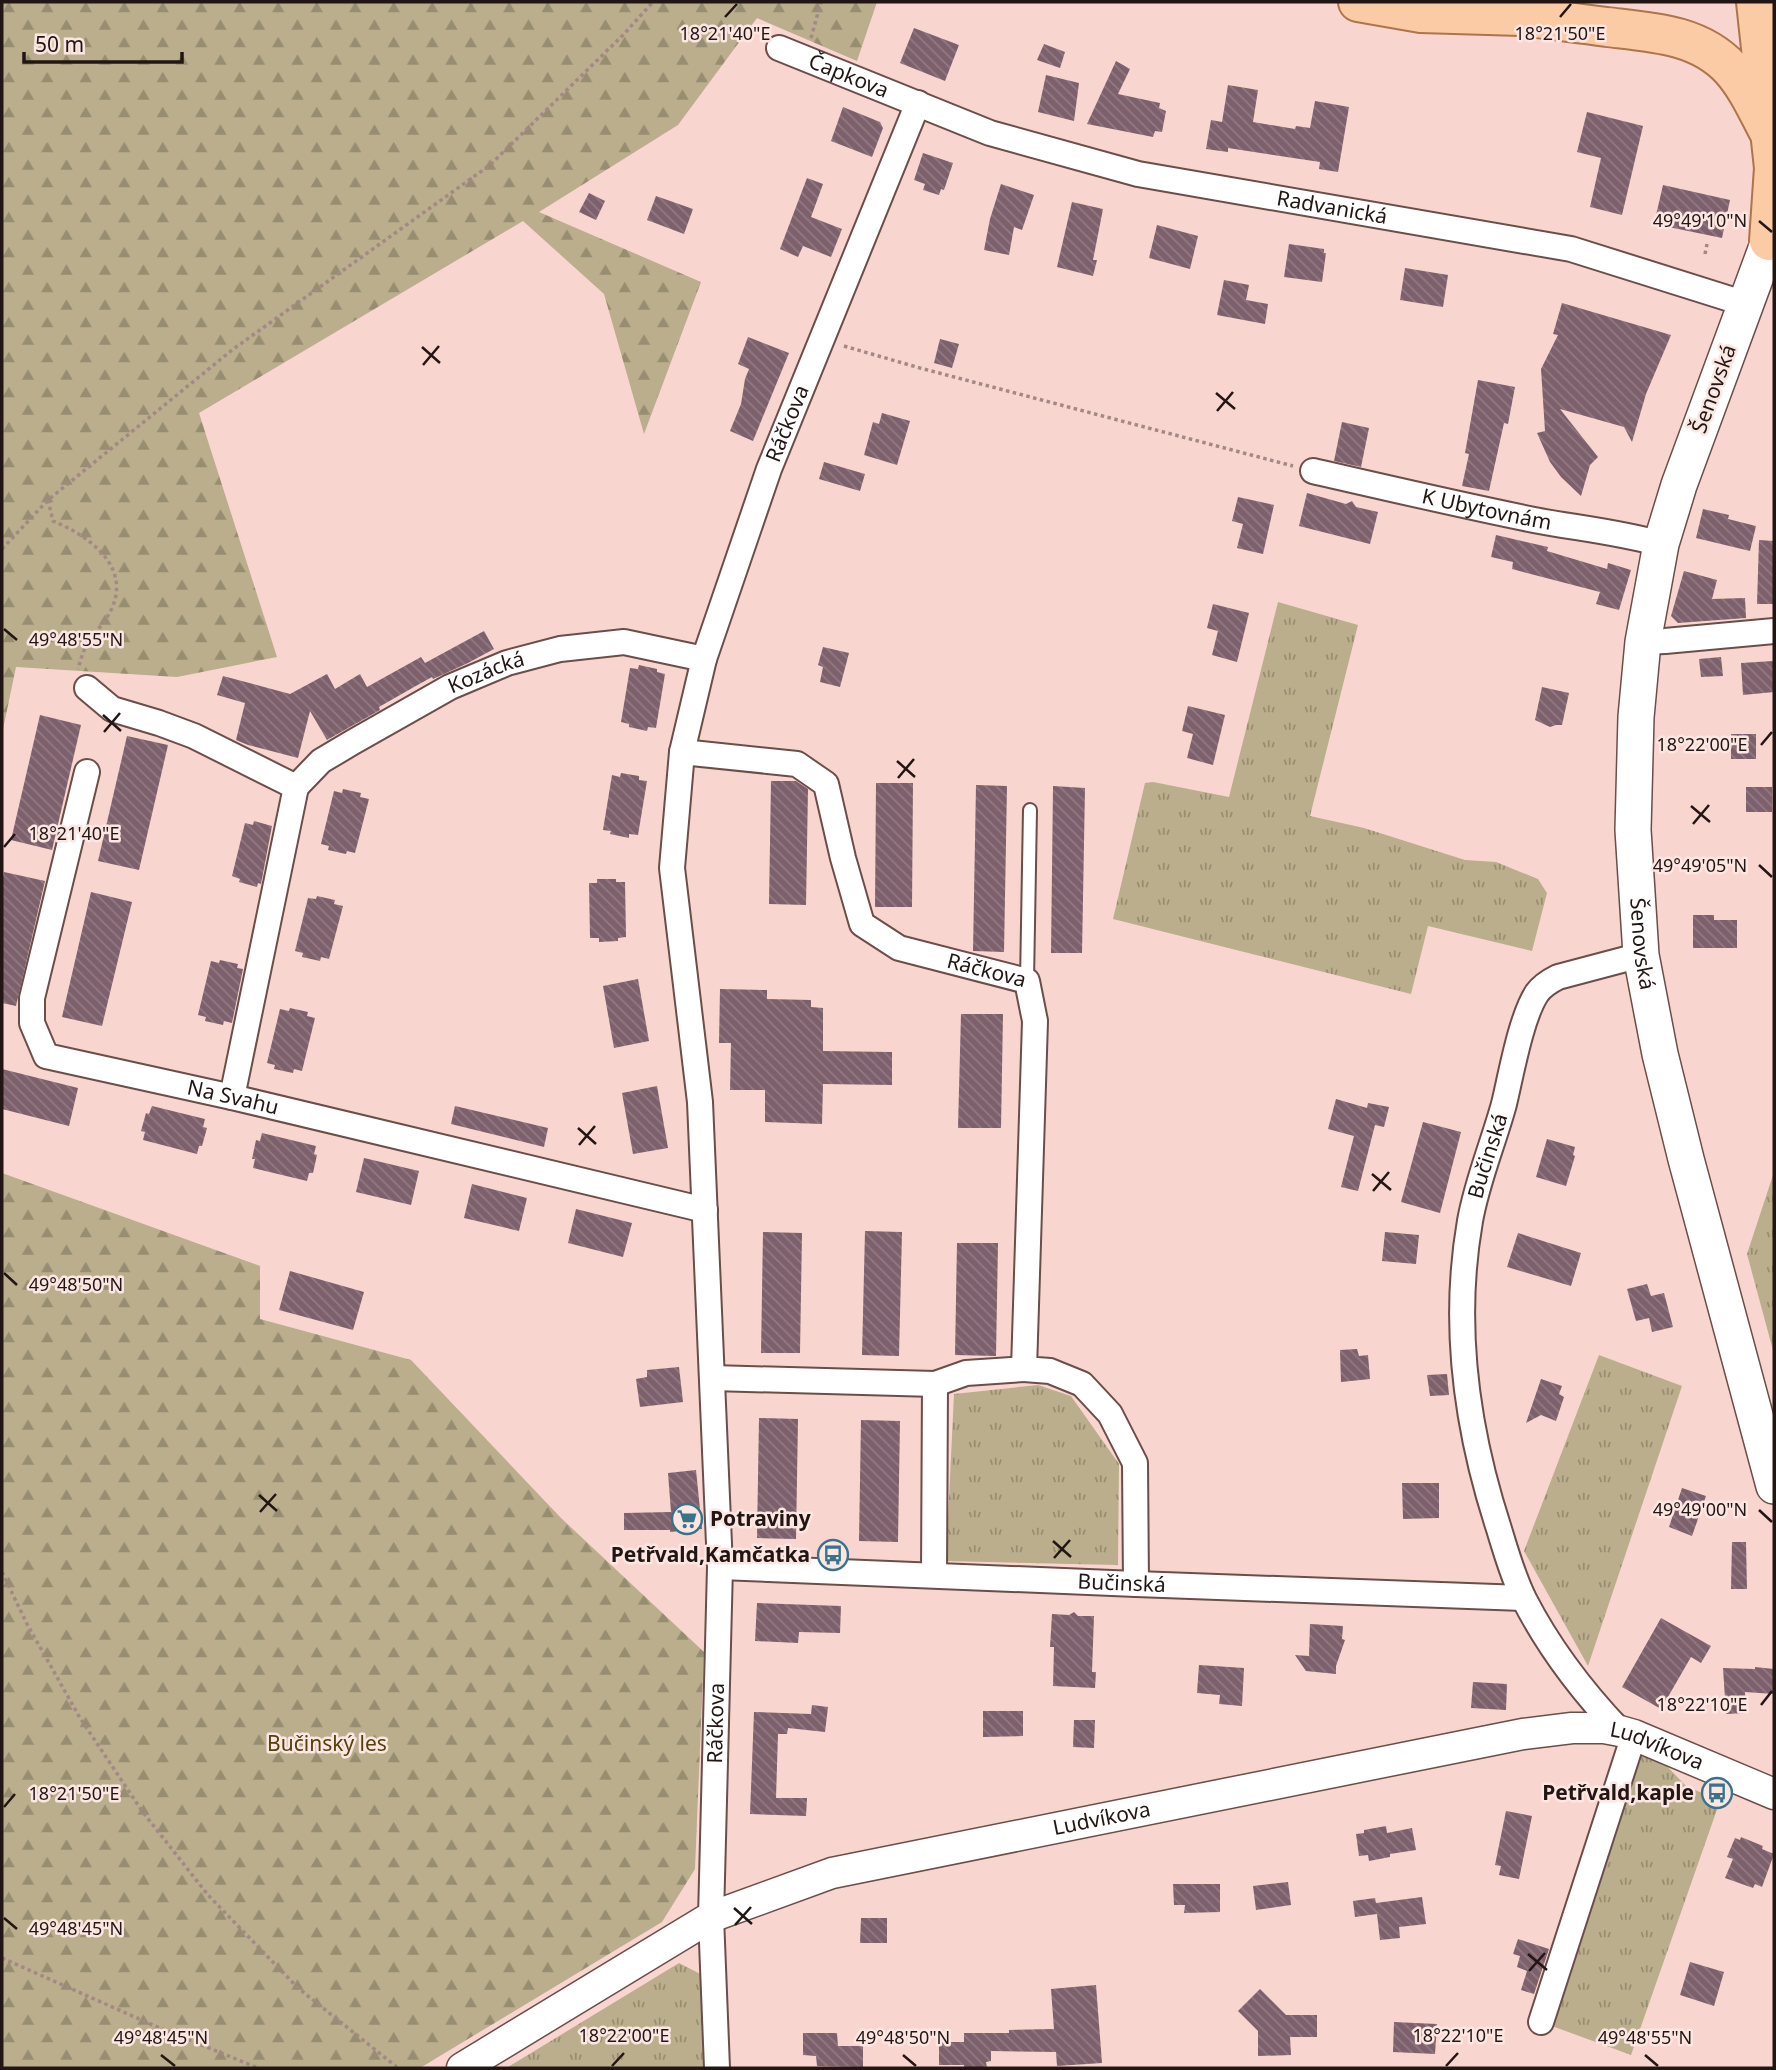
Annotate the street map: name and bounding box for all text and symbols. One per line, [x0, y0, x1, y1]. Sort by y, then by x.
scale bar [24, 21, 182, 65]
text: 18°21'40"E [680, 21, 770, 45]
text: 18°21'50"E [1515, 21, 1605, 45]
text: 50 m [35, 30, 84, 58]
street label: Čapkova [805, 46, 893, 104]
street label: Radvanická [1275, 183, 1390, 230]
text: 49°49'10"N [1653, 208, 1747, 232]
street label: Šenovská [1684, 340, 1742, 437]
street label: Ráčkova [758, 381, 815, 466]
street label: K Ubytovnám [1419, 481, 1554, 536]
text: 49°48'55"N [29, 627, 123, 651]
street label: Kozácká [443, 644, 527, 699]
text: 18°22'00"E [1657, 732, 1747, 756]
text: 18°21'40"E [29, 821, 119, 845]
text: 49°49'05"N [1653, 853, 1747, 877]
street label: Šenovská [1624, 897, 1662, 992]
street label: Ráčkova [944, 946, 1029, 993]
street label: Na Svahu [185, 1073, 282, 1121]
street label: Bučinská [1460, 1110, 1514, 1202]
text: 49°48'50"N [29, 1272, 123, 1296]
text: 49°49'00"N [1653, 1497, 1747, 1521]
supermarket icon: Potraviny [670, 1502, 704, 1536]
place label: Potraviny [710, 1504, 811, 1532]
bus stop icon: Petřvald,Kamčatka [816, 1538, 850, 1572]
place label: Petřvald,Kamčatka [611, 1540, 810, 1568]
street label: Bučinská [1077, 1567, 1166, 1598]
street label: Ráčkova [700, 1682, 730, 1764]
text: 18°22'10"E [1657, 1692, 1747, 1716]
street label: Ludvíkova [1608, 1714, 1708, 1776]
park label: Bučinský les [267, 1729, 387, 1757]
bus stop icon: Petřvald,kaple [1700, 1776, 1734, 1810]
place label: Petřvald,kaple [1542, 1778, 1694, 1806]
text: 18°21'50"E [29, 1781, 119, 1805]
street label: Ludvíkova [1050, 1794, 1153, 1841]
text: 49°48'45"N [29, 1916, 123, 1940]
text: 18°22'00"E [579, 2023, 669, 2047]
text: 18°22'10"E [1413, 2023, 1503, 2047]
text: 49°48'45"N [114, 2025, 208, 2049]
text: 49°48'50"N [856, 2025, 950, 2049]
text: 49°48'55"N [1598, 2025, 1692, 2049]

